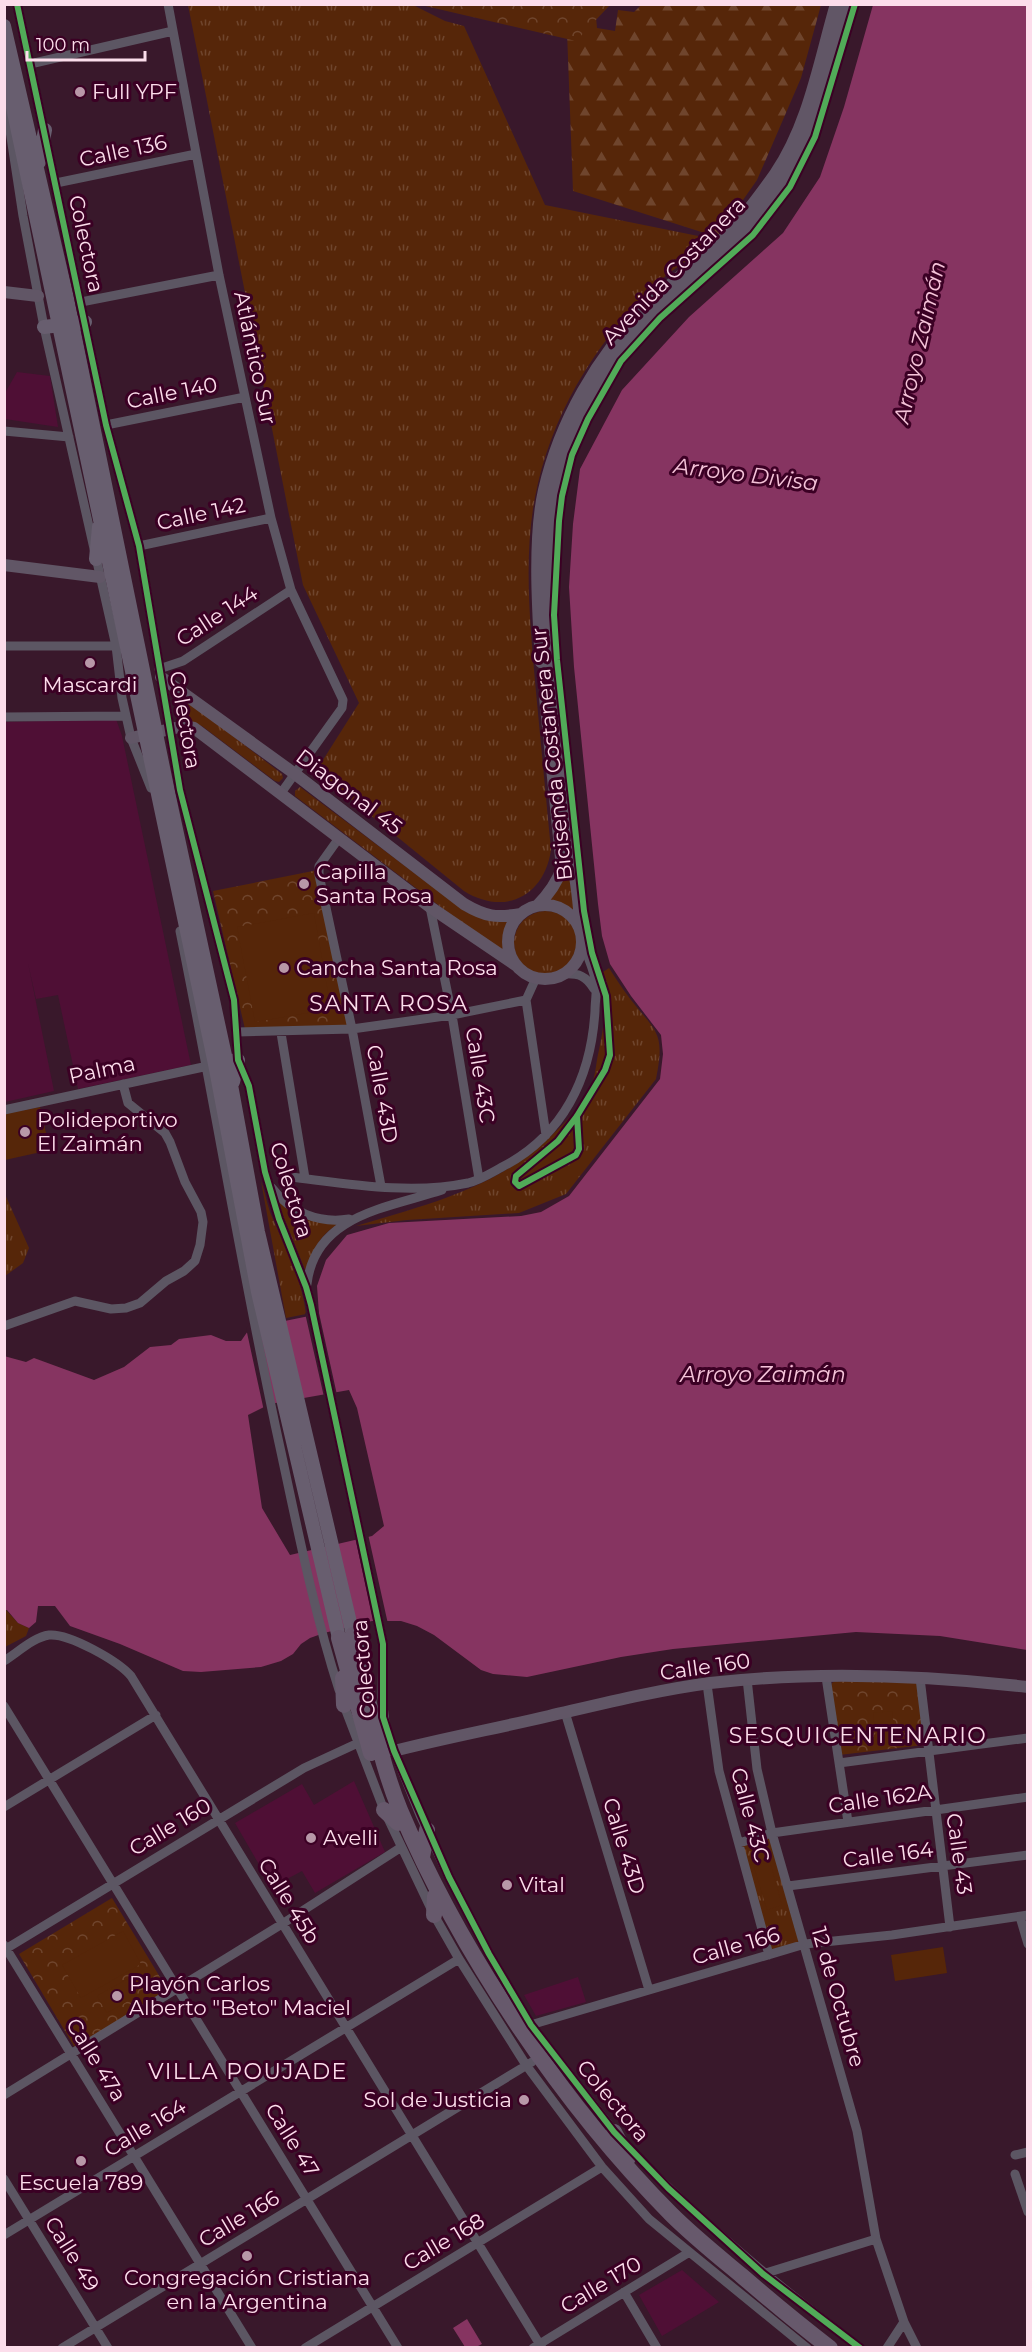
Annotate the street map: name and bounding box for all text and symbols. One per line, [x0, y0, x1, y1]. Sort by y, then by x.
scale bar [27, 24, 146, 62]
text: 100 m [36, 34, 90, 56]
place label: Full YPF [92, 79, 177, 104]
marker: Full YPF [73, 85, 87, 99]
street label: Calle 136 [77, 129, 169, 172]
street label: Avenida Costanera [597, 192, 751, 350]
street label: Colectora [64, 193, 109, 295]
water label: Arroyo Zaimán [887, 258, 951, 428]
street label: Atlántico Sur [229, 289, 282, 427]
street label: Calle 140 [124, 371, 219, 414]
water label: Arroyo Divisa [670, 452, 820, 497]
street label: Calle 142 [154, 492, 248, 535]
street label: Calle 144 [171, 580, 262, 651]
street label: Bicisenda Costanera Sur [526, 626, 577, 882]
marker: Mascardi [83, 656, 97, 670]
street label: Colectora [165, 669, 206, 771]
place label: Mascardi [43, 672, 137, 697]
street label: Diagonal 45 [291, 744, 407, 840]
place label: Capilla Santa Rosa [316, 859, 433, 908]
marker: Capilla Santa Rosa [297, 877, 311, 891]
place label: Cancha Santa Rosa [296, 955, 498, 980]
marker: Cancha Santa Rosa [277, 961, 291, 975]
district label: SANTA ROSA [309, 990, 469, 1017]
street label: Calle 43C [461, 1025, 500, 1125]
street label: Calle 43D [362, 1043, 403, 1145]
street label: Palma [66, 1050, 137, 1089]
place label: Polideportivo El Zaimán [37, 1107, 178, 1156]
marker: Polideportivo El Zaimán [18, 1125, 32, 1139]
street label: Colectora [265, 1139, 318, 1241]
water label: Arroyo Zaimán [678, 1361, 846, 1388]
street label: Colectora [347, 1619, 380, 1720]
street label: Calle 160 [658, 1648, 752, 1685]
district label: SESQUICENTENARIO [729, 1722, 987, 1749]
street label: Calle 43C [726, 1765, 775, 1865]
street label: Calle 162A [827, 1779, 934, 1818]
street label: Calle 160 [124, 1792, 215, 1861]
street label: Calle 43D [598, 1795, 651, 1897]
street label: Calle 43 [941, 1812, 978, 1896]
place label: Avelli [323, 1825, 378, 1850]
marker: Avelli [304, 1831, 318, 1845]
street label: Calle 164 [841, 1837, 935, 1872]
street label: Calle 45b [253, 1853, 326, 1948]
place label: Vital [519, 1872, 565, 1897]
marker: Vital [500, 1878, 514, 1892]
street label: Calle 166 [689, 1921, 783, 1970]
street label: 12 de Octubre [807, 1924, 870, 2070]
place label: Playón Carlos Alberto "Beto" Maciel [129, 1971, 351, 2020]
marker: Playón Carlos Alberto "Beto" Maciel [110, 1989, 124, 2003]
street label: Calle 47a [61, 2014, 132, 2106]
street label: Colectora [572, 2055, 655, 2147]
district label: VILLA POUJADE [148, 2058, 348, 2085]
place label: Sol de Justicia [364, 2087, 512, 2112]
street label: Calle 164 [99, 2093, 190, 2162]
marker: Sol de Justicia [517, 2093, 531, 2107]
street label: Calle 47 [260, 2098, 325, 2181]
marker: Escuela 789 [74, 2154, 88, 2168]
place label: Escuela 789 [19, 2170, 143, 2195]
street label: Calle 166 [194, 2185, 284, 2252]
street label: Calle 168 [399, 2208, 489, 2276]
street label: Calle 49 [40, 2212, 105, 2296]
marker: Congregación Cristiana en la Argentina [240, 2249, 254, 2263]
street label: Calle 170 [556, 2251, 646, 2318]
place label: Congregación Cristiana en la Argentina [124, 2265, 370, 2314]

